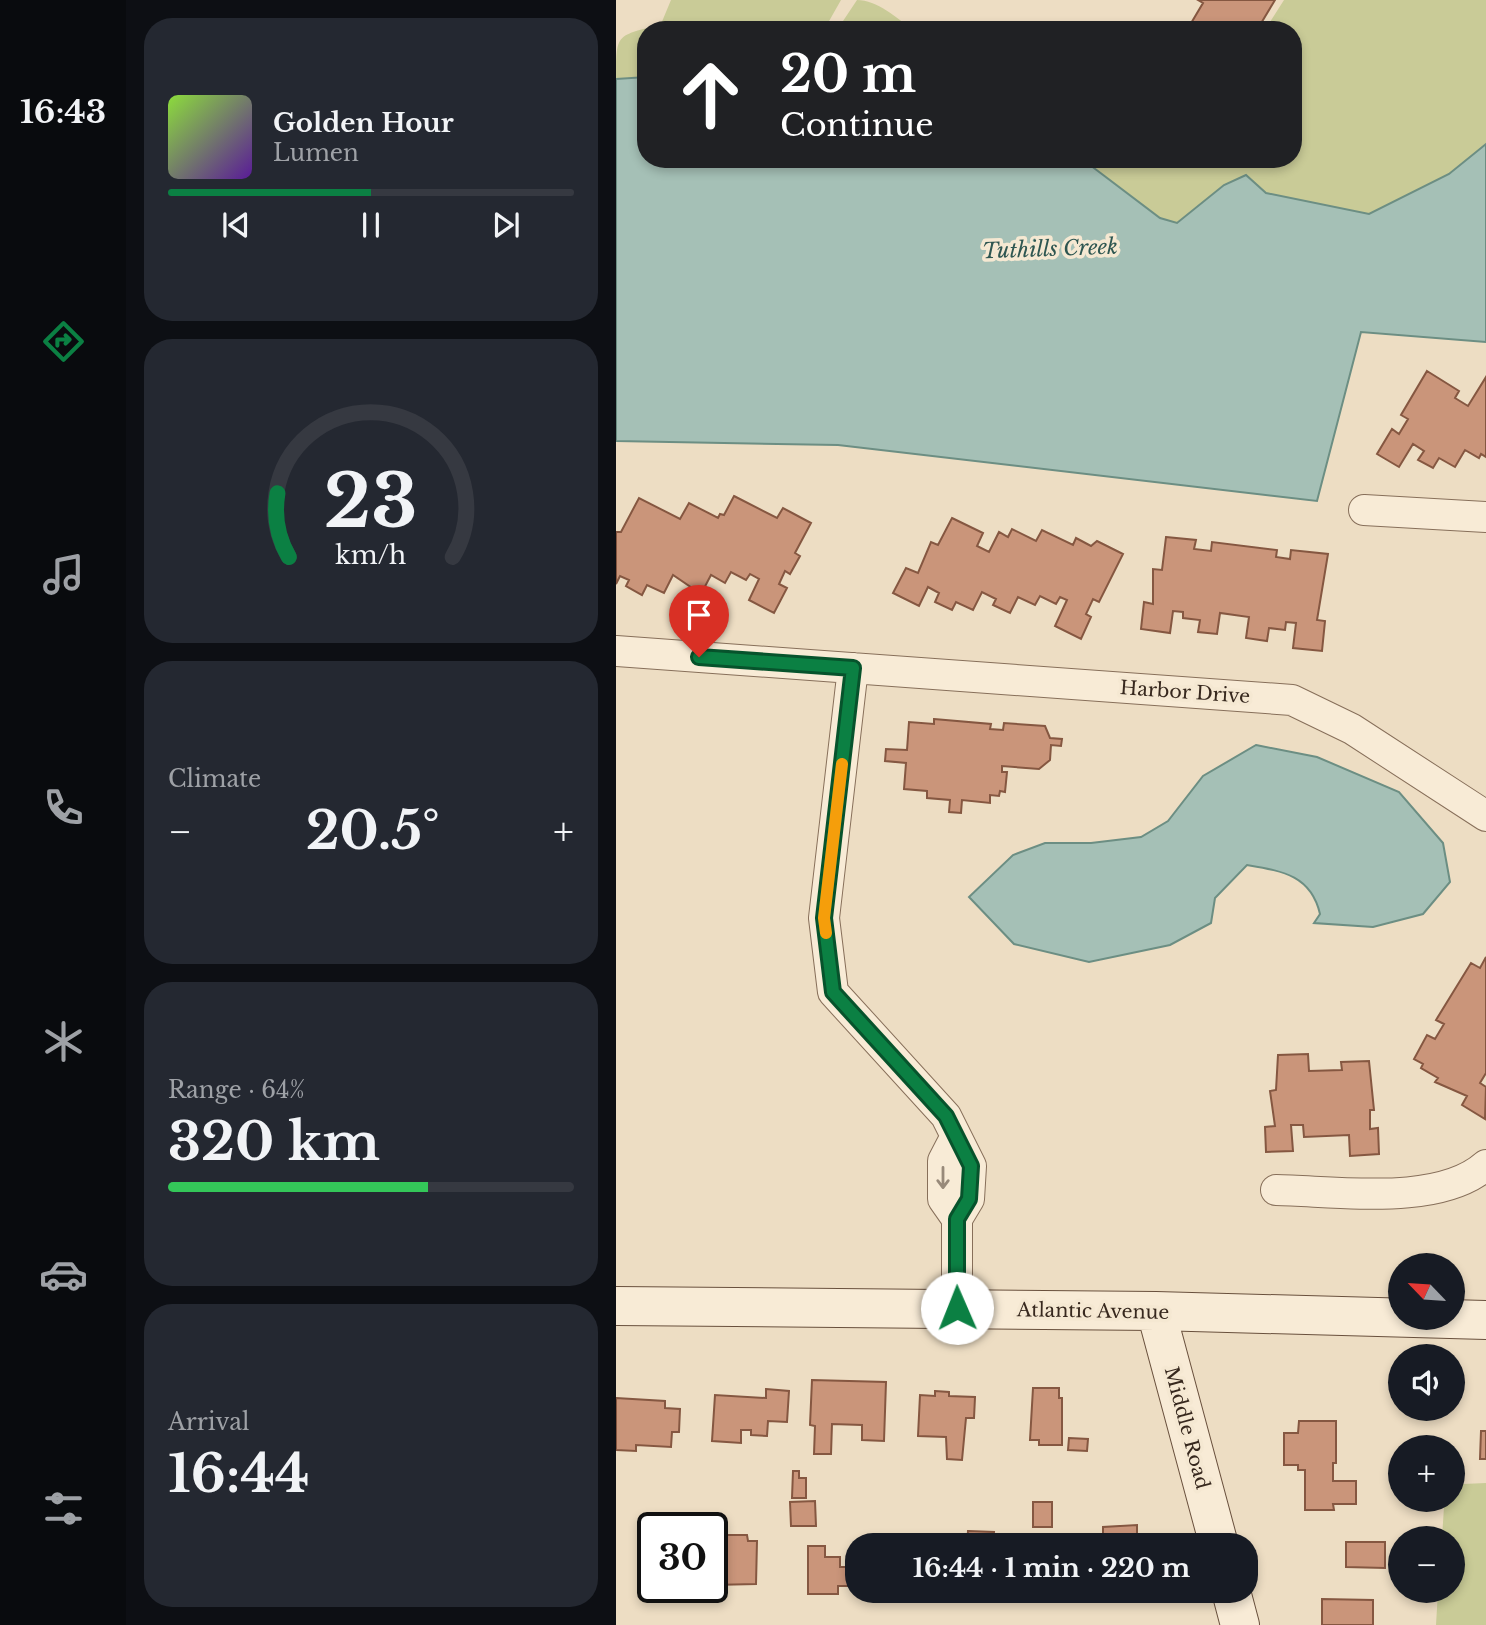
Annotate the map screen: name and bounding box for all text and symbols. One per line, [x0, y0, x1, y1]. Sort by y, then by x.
text: 20 m [780, 44, 916, 105]
icon: ahead [665, 49, 756, 140]
text: 16:43 [20, 92, 106, 132]
text: Continue [780, 105, 933, 145]
text: Golden Hour [273, 107, 454, 139]
text: Lumen [273, 139, 359, 167]
icon: previous [217, 206, 255, 244]
icon: pause [352, 206, 390, 244]
icon: next [487, 206, 525, 244]
water label: Tuthills Creek [982, 234, 1118, 264]
icon: directions [39, 317, 88, 366]
text: 23 [324, 457, 418, 548]
text: km/h [336, 540, 406, 571]
icon: music [39, 550, 88, 599]
pin [669, 585, 729, 657]
icon: arrive [680, 596, 718, 634]
street label: Harbor Drive [1119, 676, 1251, 708]
text: Climate [168, 765, 261, 793]
icon: phone [39, 783, 88, 832]
text: 20.5° [306, 799, 440, 863]
text: − [168, 808, 192, 855]
text: + [553, 808, 574, 855]
icon: climate [39, 1017, 88, 1066]
text: Range · 64% [168, 1076, 305, 1104]
text: 320 km [168, 1110, 380, 1174]
one-way arrow [936, 1166, 950, 1189]
icon: car [39, 1250, 88, 1299]
north arrow [1388, 1253, 1465, 1330]
map controls [1388, 1253, 1465, 1603]
position arrow [920, 1271, 994, 1345]
street label: Atlantic Avenue [1016, 1298, 1169, 1324]
button: sound [1388, 1344, 1465, 1421]
street label: Middle Road [1160, 1364, 1214, 1492]
text: Arrival [168, 1408, 249, 1436]
button: + [1388, 1435, 1465, 1512]
text: 16:44 [168, 1442, 310, 1506]
icon: filters [39, 1484, 88, 1533]
speed limit sign: 30 [637, 1512, 728, 1603]
button: − [1388, 1526, 1465, 1603]
text: 16:44 · 1 min · 220 m [913, 1552, 1190, 1584]

